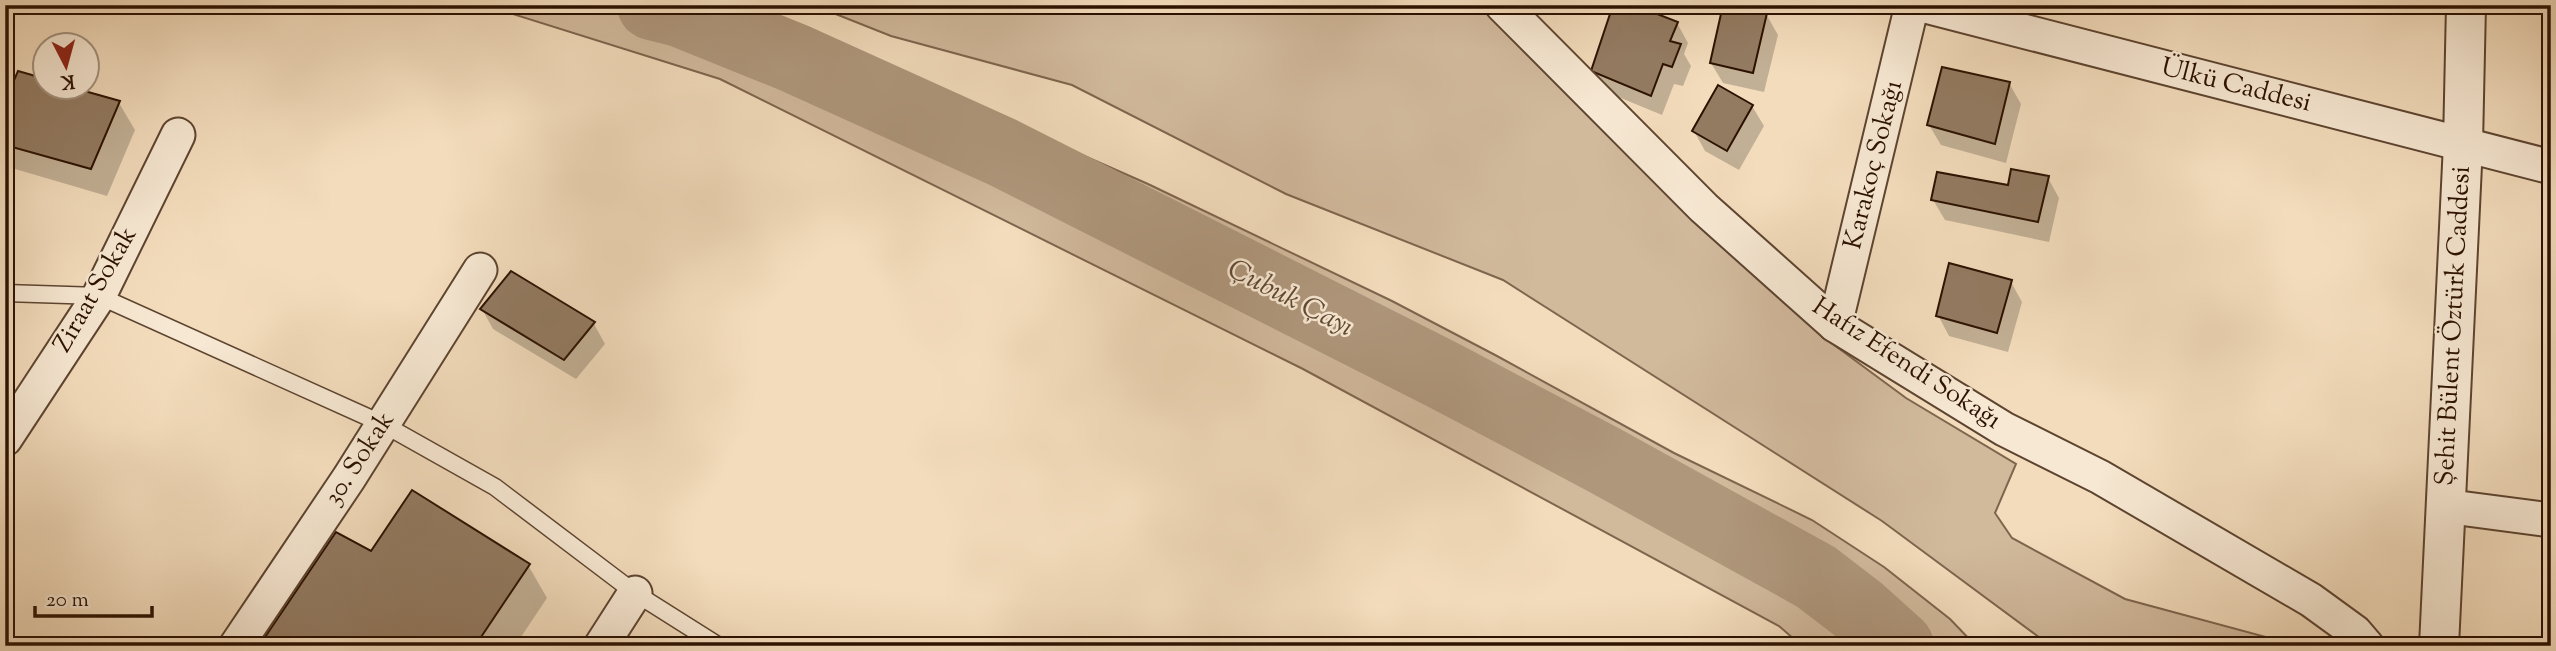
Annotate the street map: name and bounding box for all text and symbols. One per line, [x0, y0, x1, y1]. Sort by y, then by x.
north arrow [32, 32, 102, 102]
street label: Ülkü Caddesi [2157, 49, 2315, 123]
text: K [59, 66, 76, 95]
street label: Karakoç Sokağı [1835, 77, 1913, 253]
street label: Şehit Bülent Öztürk Caddesi [2427, 165, 2481, 487]
street label: Ziraat Sokak [45, 220, 147, 360]
water label: Çubuk Çayı [1220, 250, 1360, 348]
street label: Hafız Efendi Sokağı [1804, 289, 2008, 439]
street label: 30. Sokak [316, 405, 404, 513]
scale bar [35, 574, 152, 618]
text: 20 m [46, 586, 89, 616]

